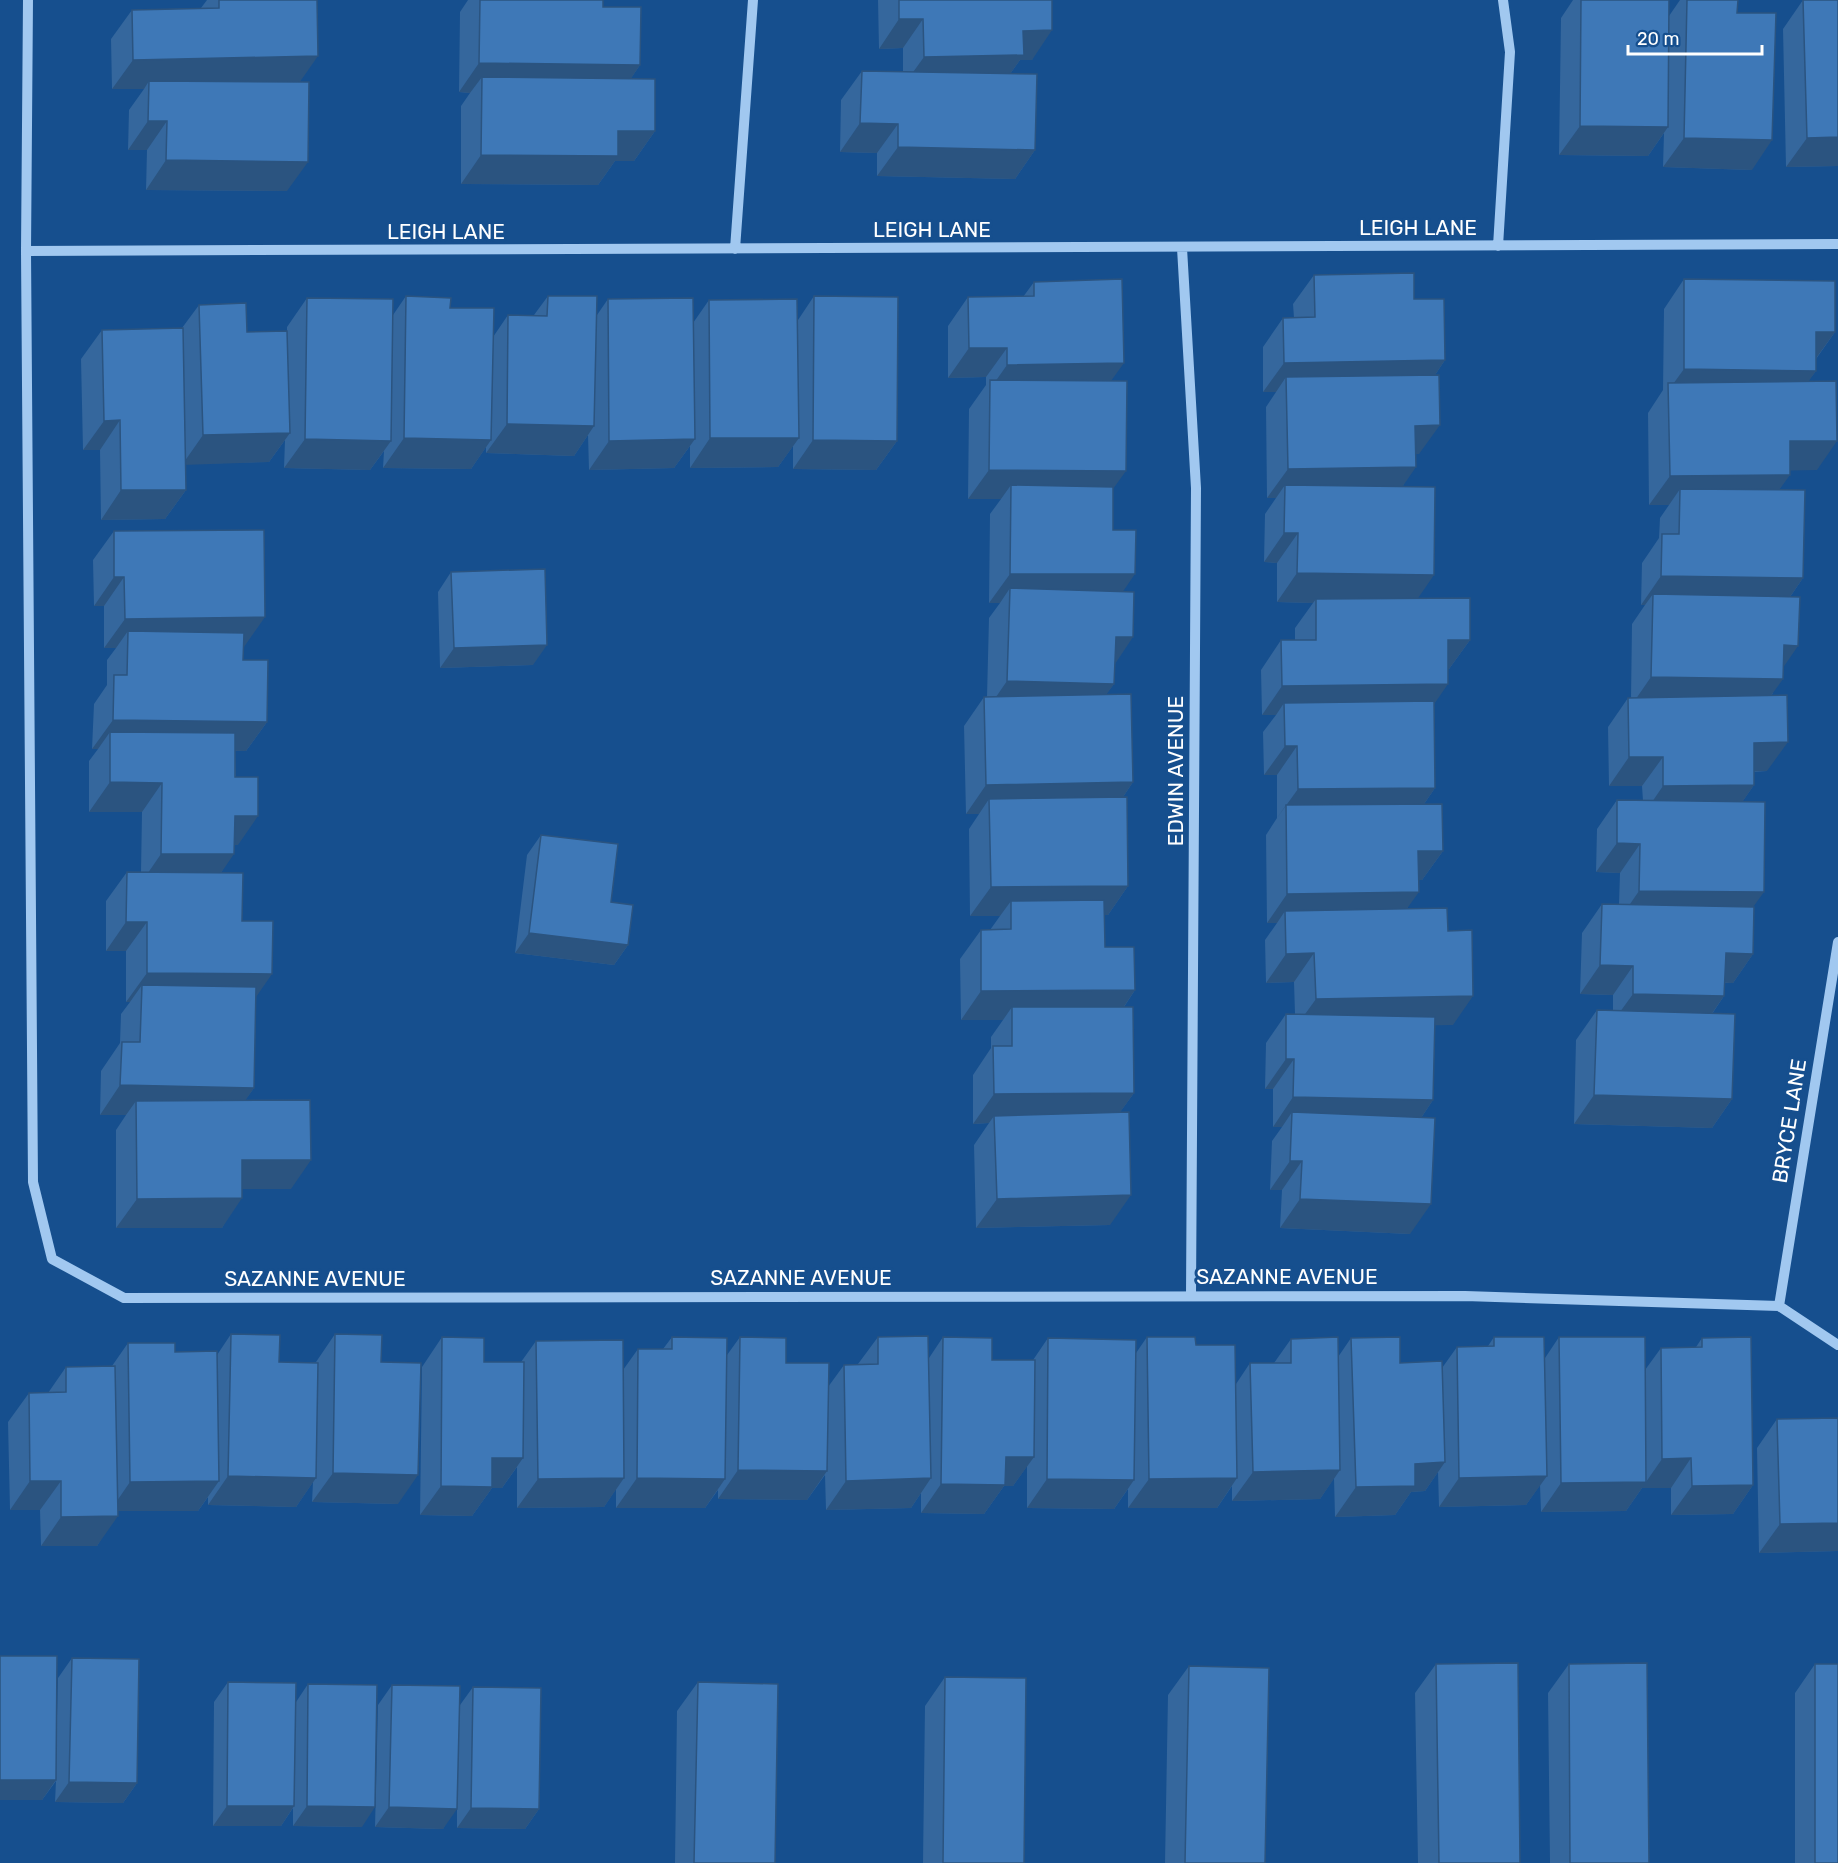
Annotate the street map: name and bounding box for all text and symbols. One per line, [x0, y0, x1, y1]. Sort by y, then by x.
scale bar [1628, 18, 1762, 56]
text: 20 m [1637, 28, 1679, 50]
street label: LEIGH LANE [1359, 215, 1477, 240]
street label: LEIGH LANE [873, 217, 991, 242]
street label: LEIGH LANE [387, 219, 505, 244]
street label: EDWIN AVENUE [1163, 696, 1188, 846]
street label: BRYCE LANE [1767, 1057, 1811, 1185]
street label: SAZANNE AVENUE [1196, 1264, 1378, 1289]
street label: SAZANNE AVENUE [710, 1265, 892, 1290]
street label: SAZANNE AVENUE [224, 1266, 406, 1291]

